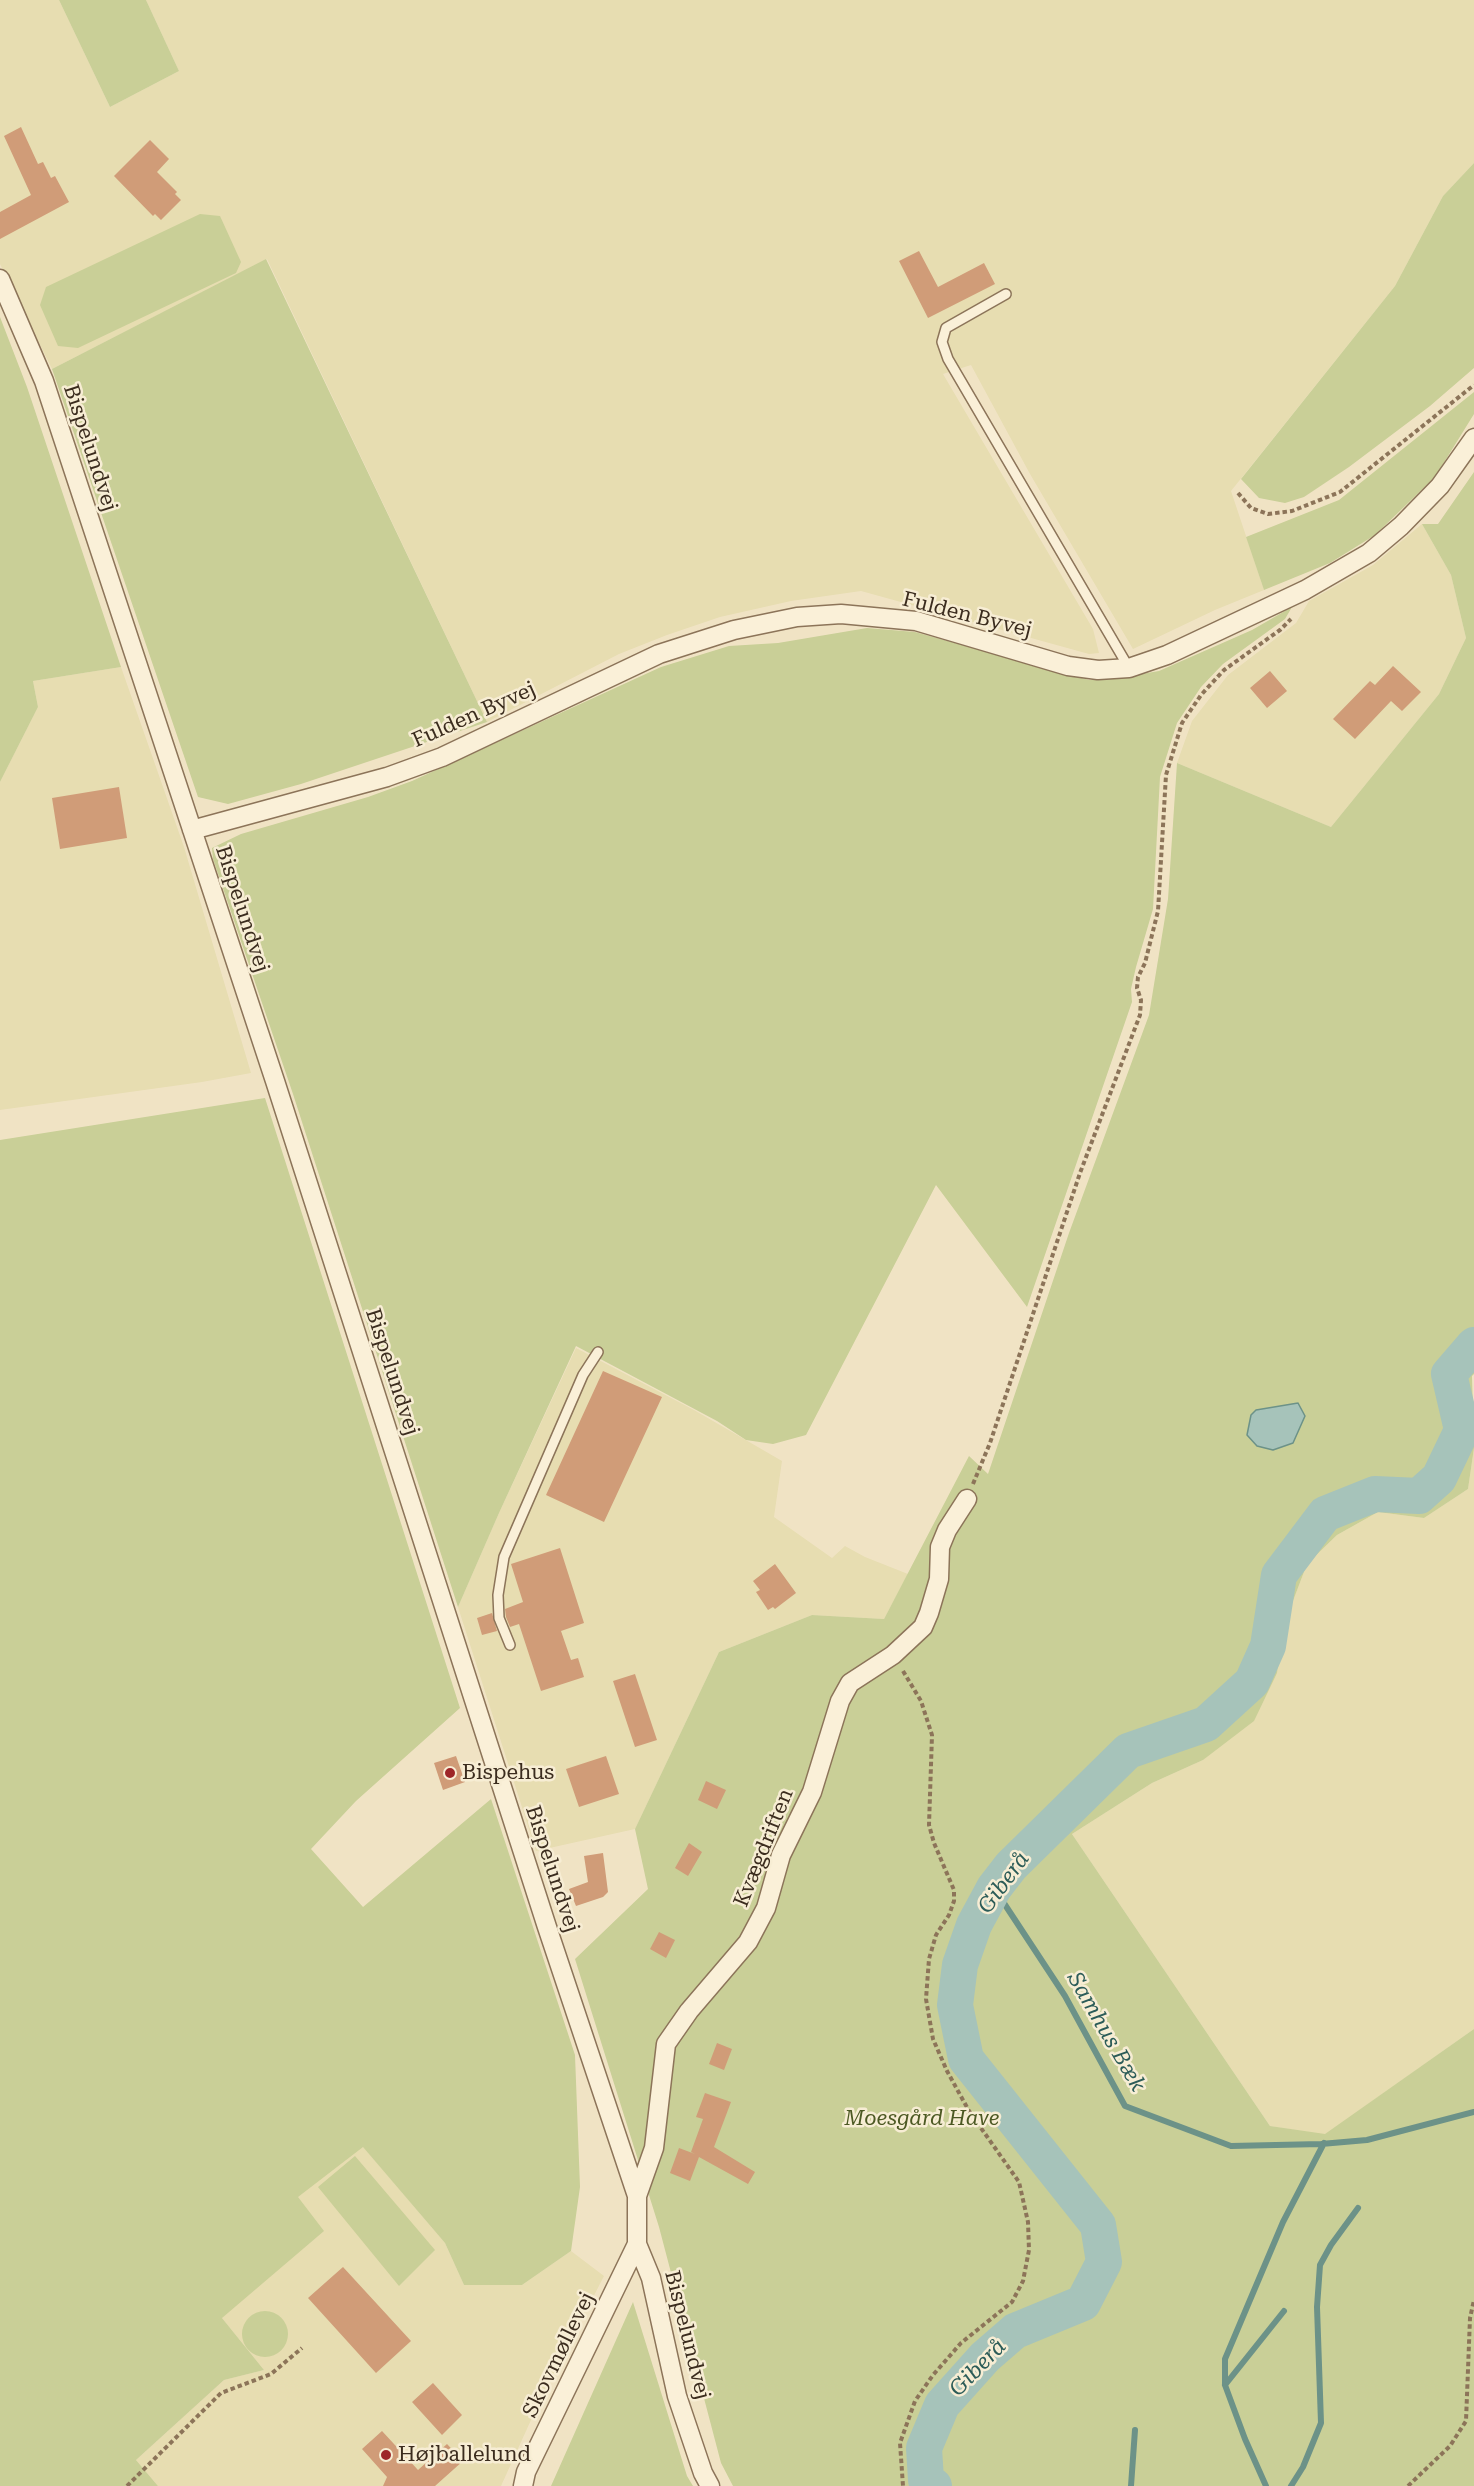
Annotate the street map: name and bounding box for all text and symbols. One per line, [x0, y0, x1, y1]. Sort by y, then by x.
street label: Bispelundvej [58, 381, 122, 515]
street label: Fulden Byvej [900, 587, 1034, 643]
street label: Fulden Byvej [408, 677, 540, 753]
street label: Bispelundvej [210, 842, 274, 976]
street label: Bispelundvej [360, 1305, 424, 1439]
place label: Bispehus [462, 1760, 554, 1786]
marker: Bispehus [443, 1766, 457, 1780]
street label: Kvægdriften [729, 1785, 799, 1911]
street label: Bispelundvej [520, 1802, 584, 1936]
water label: Giberå [973, 1847, 1035, 1919]
water label: Samhus Bæk [1061, 1968, 1151, 2096]
park label: Moesgård Have [845, 2106, 999, 2132]
street label: Bispelundvej [659, 2268, 715, 2402]
street label: Skovmøllevej [518, 2288, 600, 2422]
water label: Giberå [944, 2334, 1012, 2402]
place label: Højballelund [398, 2442, 531, 2468]
marker: Højballelund [379, 2448, 393, 2462]

